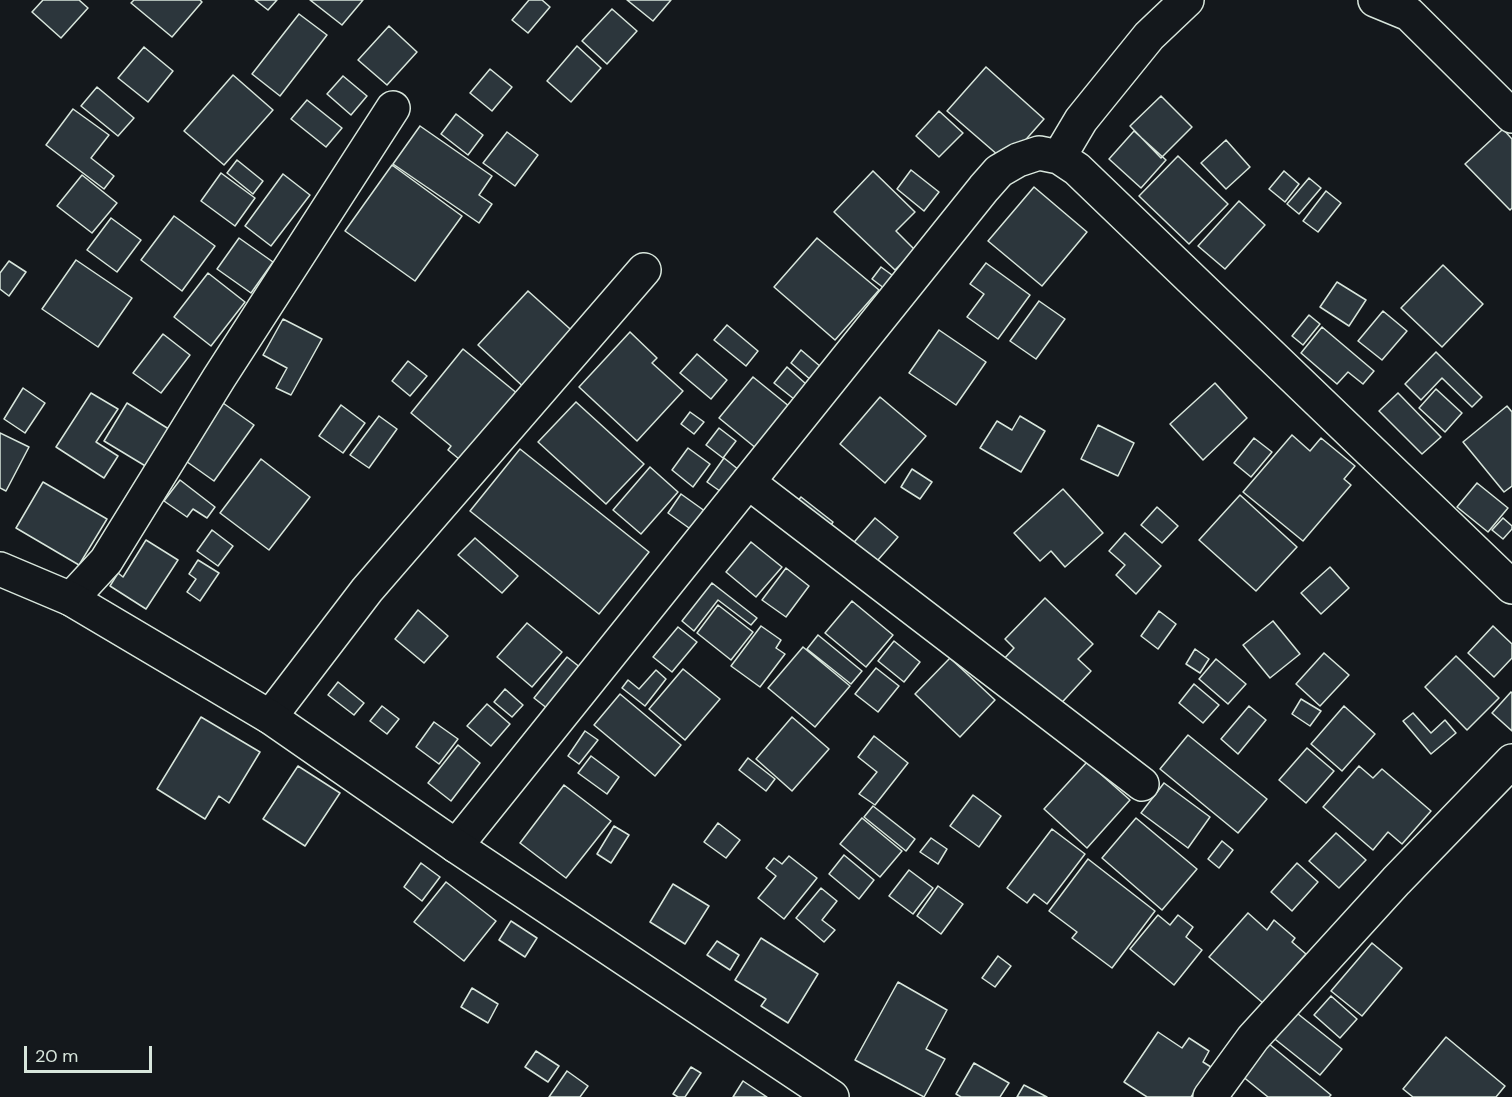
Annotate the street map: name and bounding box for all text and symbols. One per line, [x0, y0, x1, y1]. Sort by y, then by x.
scale bar [27, 1034, 154, 1072]
text: 20 m [35, 1044, 78, 1068]

